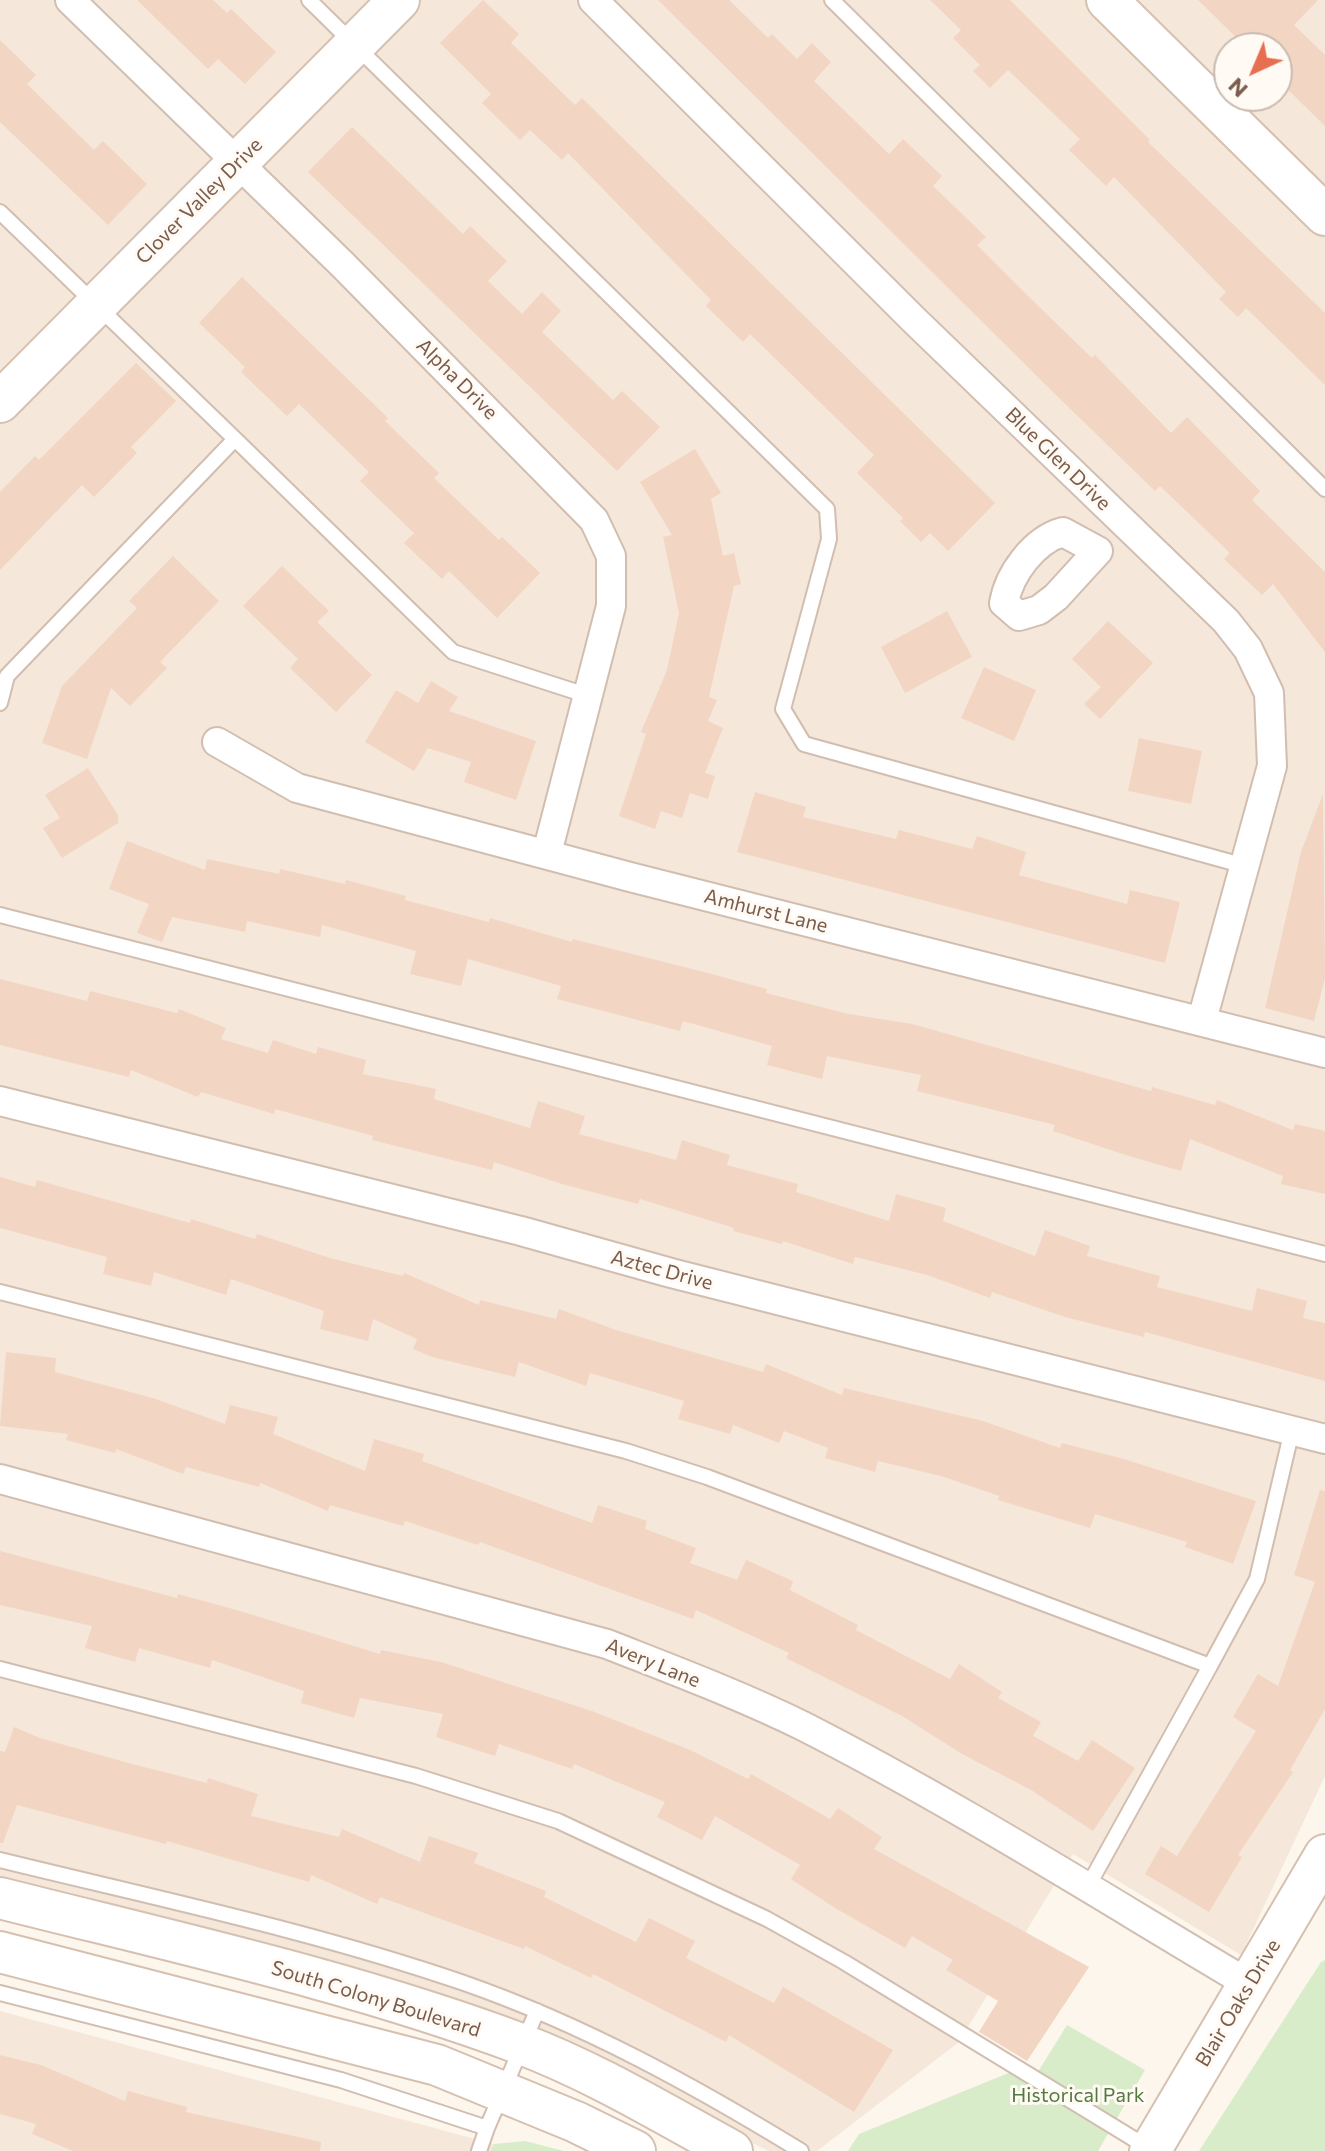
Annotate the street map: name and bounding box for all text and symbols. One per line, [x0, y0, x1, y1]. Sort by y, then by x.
north arrow [1213, 32, 1293, 112]
text: N [1222, 73, 1253, 104]
street label: Clover Valley Drive [131, 133, 267, 269]
street label: Alpha Drive [411, 333, 503, 425]
street label: Blue Glen Drive [1000, 403, 1116, 515]
street label: Amhurst Lane [702, 884, 830, 938]
street label: Aztec Drive [608, 1245, 716, 1295]
street label: Avery Lane [602, 1633, 704, 1693]
street label: Blair Oaks Drive [1191, 1935, 1285, 2071]
street label: South Colony Boulevard [268, 1956, 484, 2042]
park label: Historical Park [1011, 2083, 1145, 2107]

